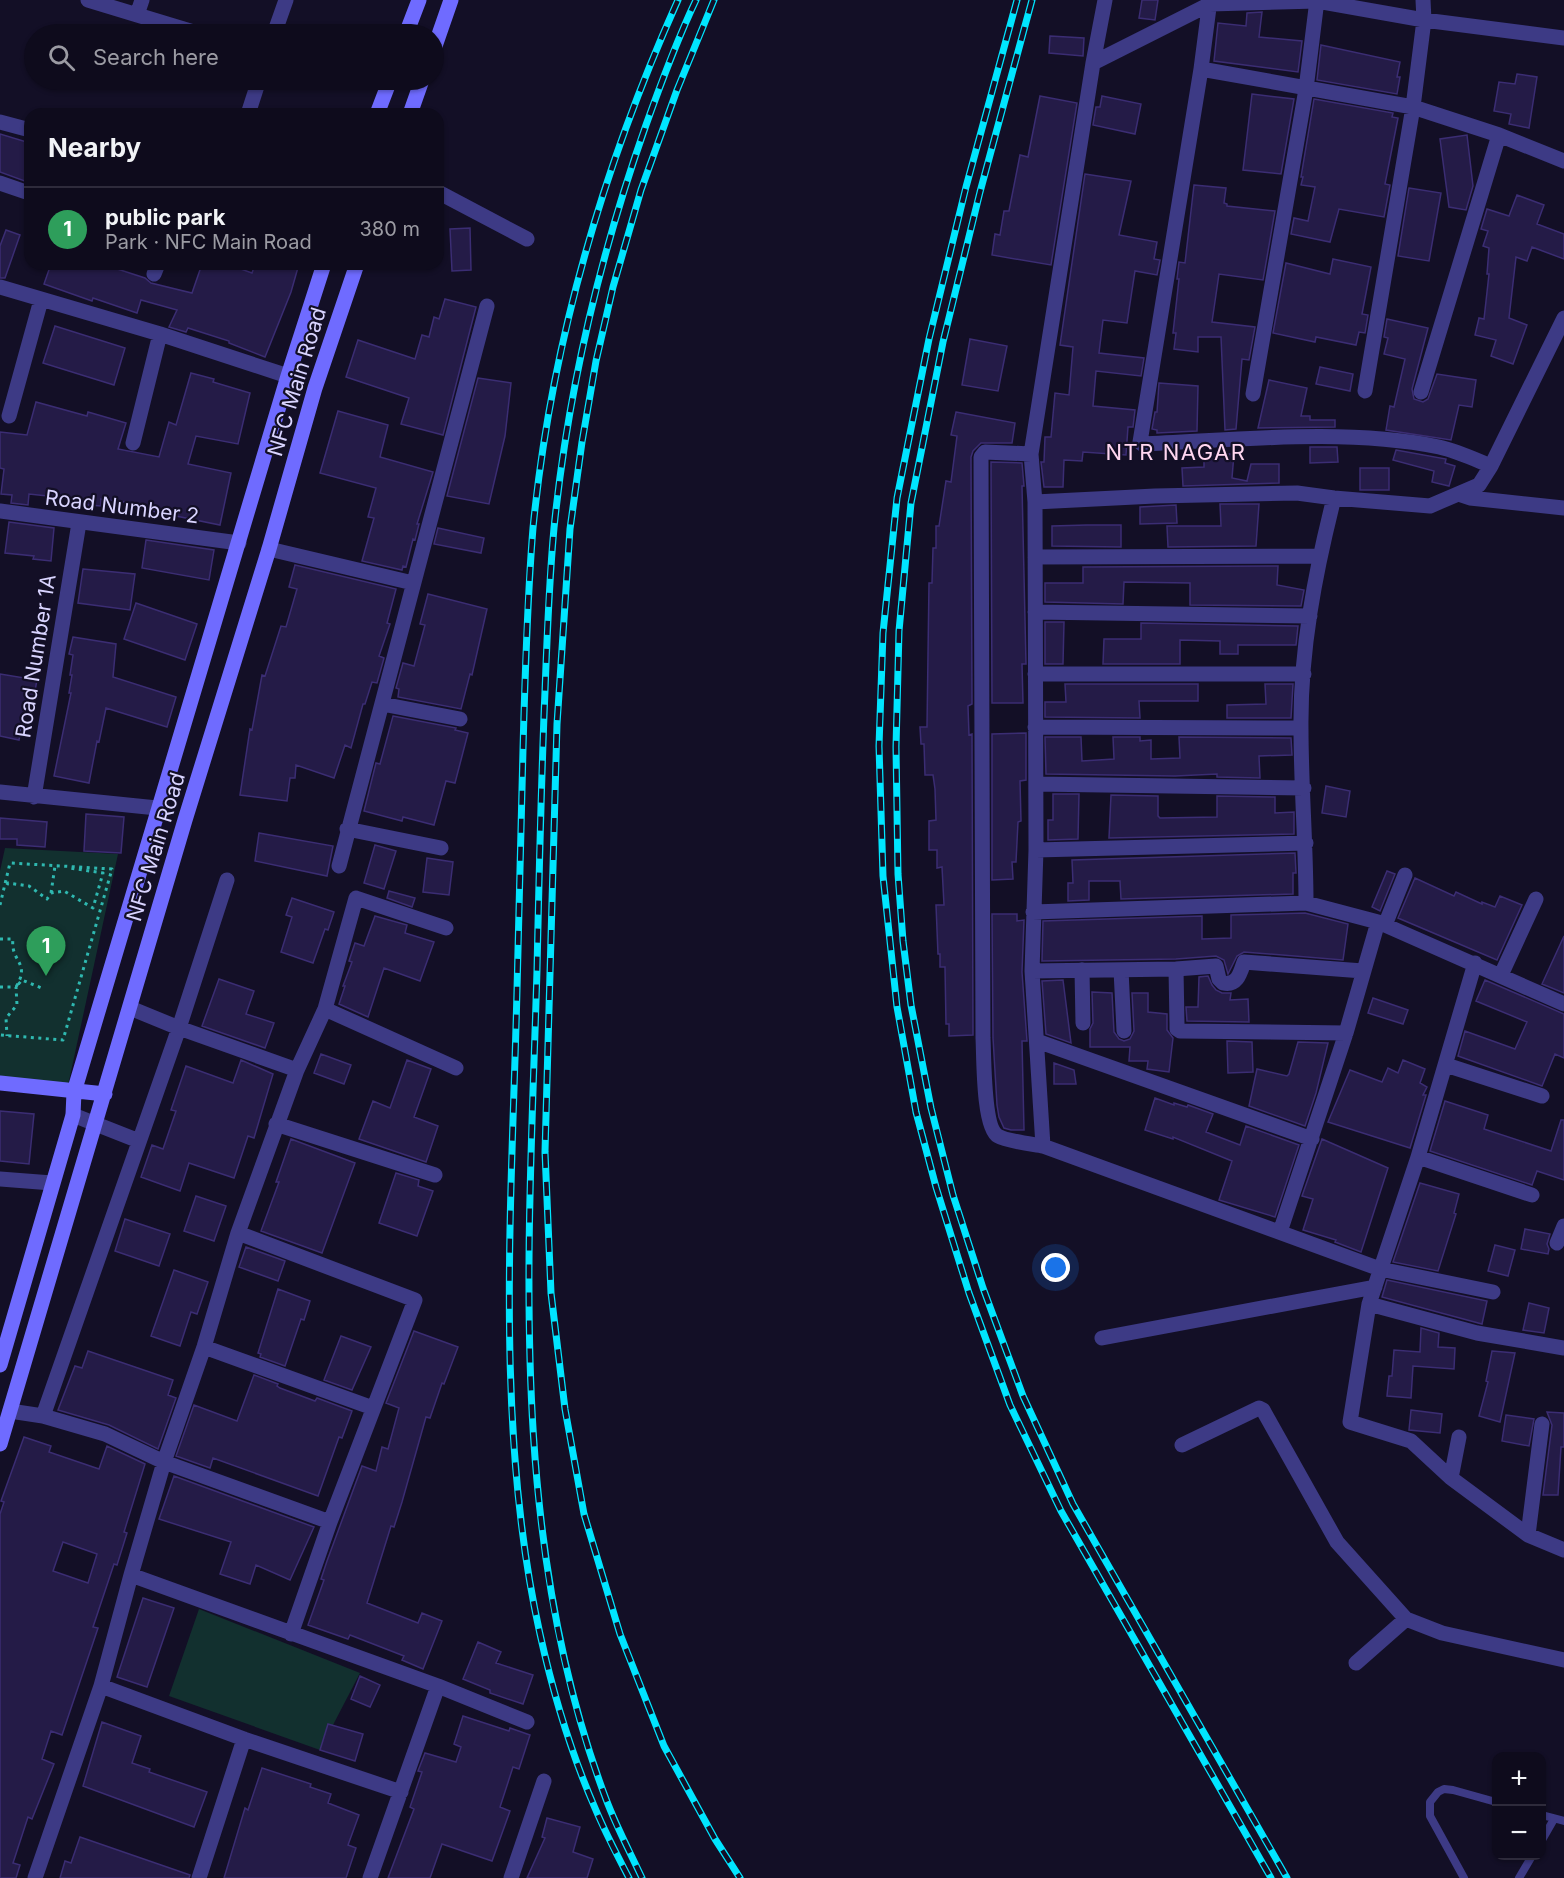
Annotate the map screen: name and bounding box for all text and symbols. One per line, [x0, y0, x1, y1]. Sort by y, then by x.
search box [24, 24, 444, 90]
icon: search [45, 41, 78, 74]
text: Search here [93, 44, 219, 70]
text: Nearby [48, 132, 141, 163]
text: public park [105, 204, 225, 230]
text: 1 [63, 217, 72, 241]
text: 380 m [360, 217, 420, 241]
text: Park · NFC Main Road [105, 230, 312, 254]
street label: NFC Main Road [262, 304, 331, 459]
district label: NTR NAGAR [1106, 439, 1246, 465]
street label: Road Number 2 [44, 485, 200, 528]
street label: Road Number 1A [10, 572, 61, 739]
street label: NFC Main Road [121, 769, 190, 924]
pin: 1 [26, 926, 66, 976]
your location [1041, 1253, 1070, 1282]
map controls [1492, 1752, 1546, 1860]
button: + [1492, 1752, 1546, 1806]
button: − [1492, 1806, 1546, 1860]

